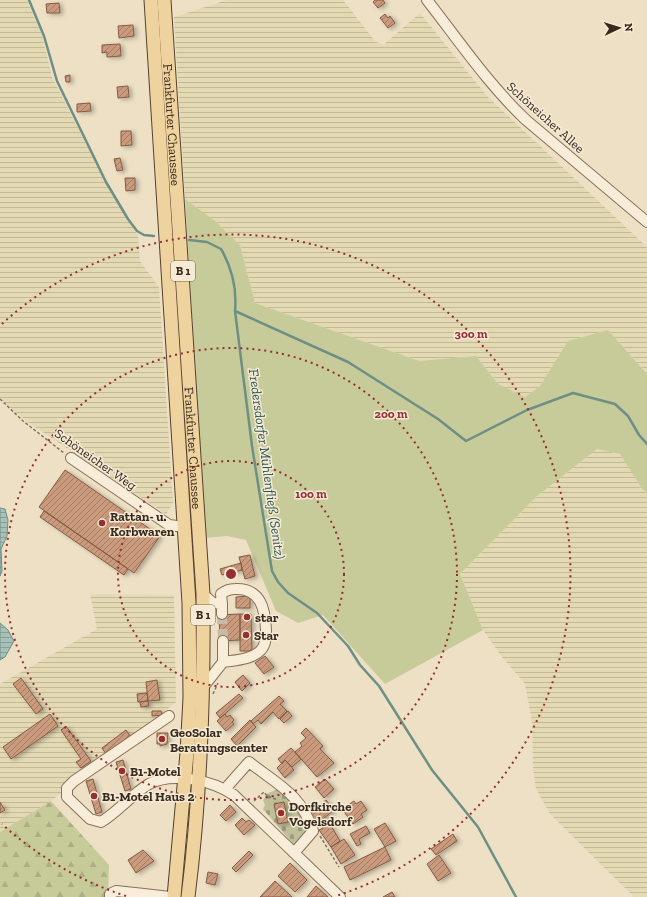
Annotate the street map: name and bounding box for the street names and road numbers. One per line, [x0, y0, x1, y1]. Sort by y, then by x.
street label: Frankfurter Chaussee [160, 63, 183, 186]
street label: Schöneicher Allee [504, 79, 587, 156]
road number: B 1 [171, 261, 195, 281]
street label: Frankfurter Chaussee [181, 387, 204, 510]
street label: Schöneicher Weg [52, 426, 139, 493]
road number: B 1 [191, 605, 215, 625]

